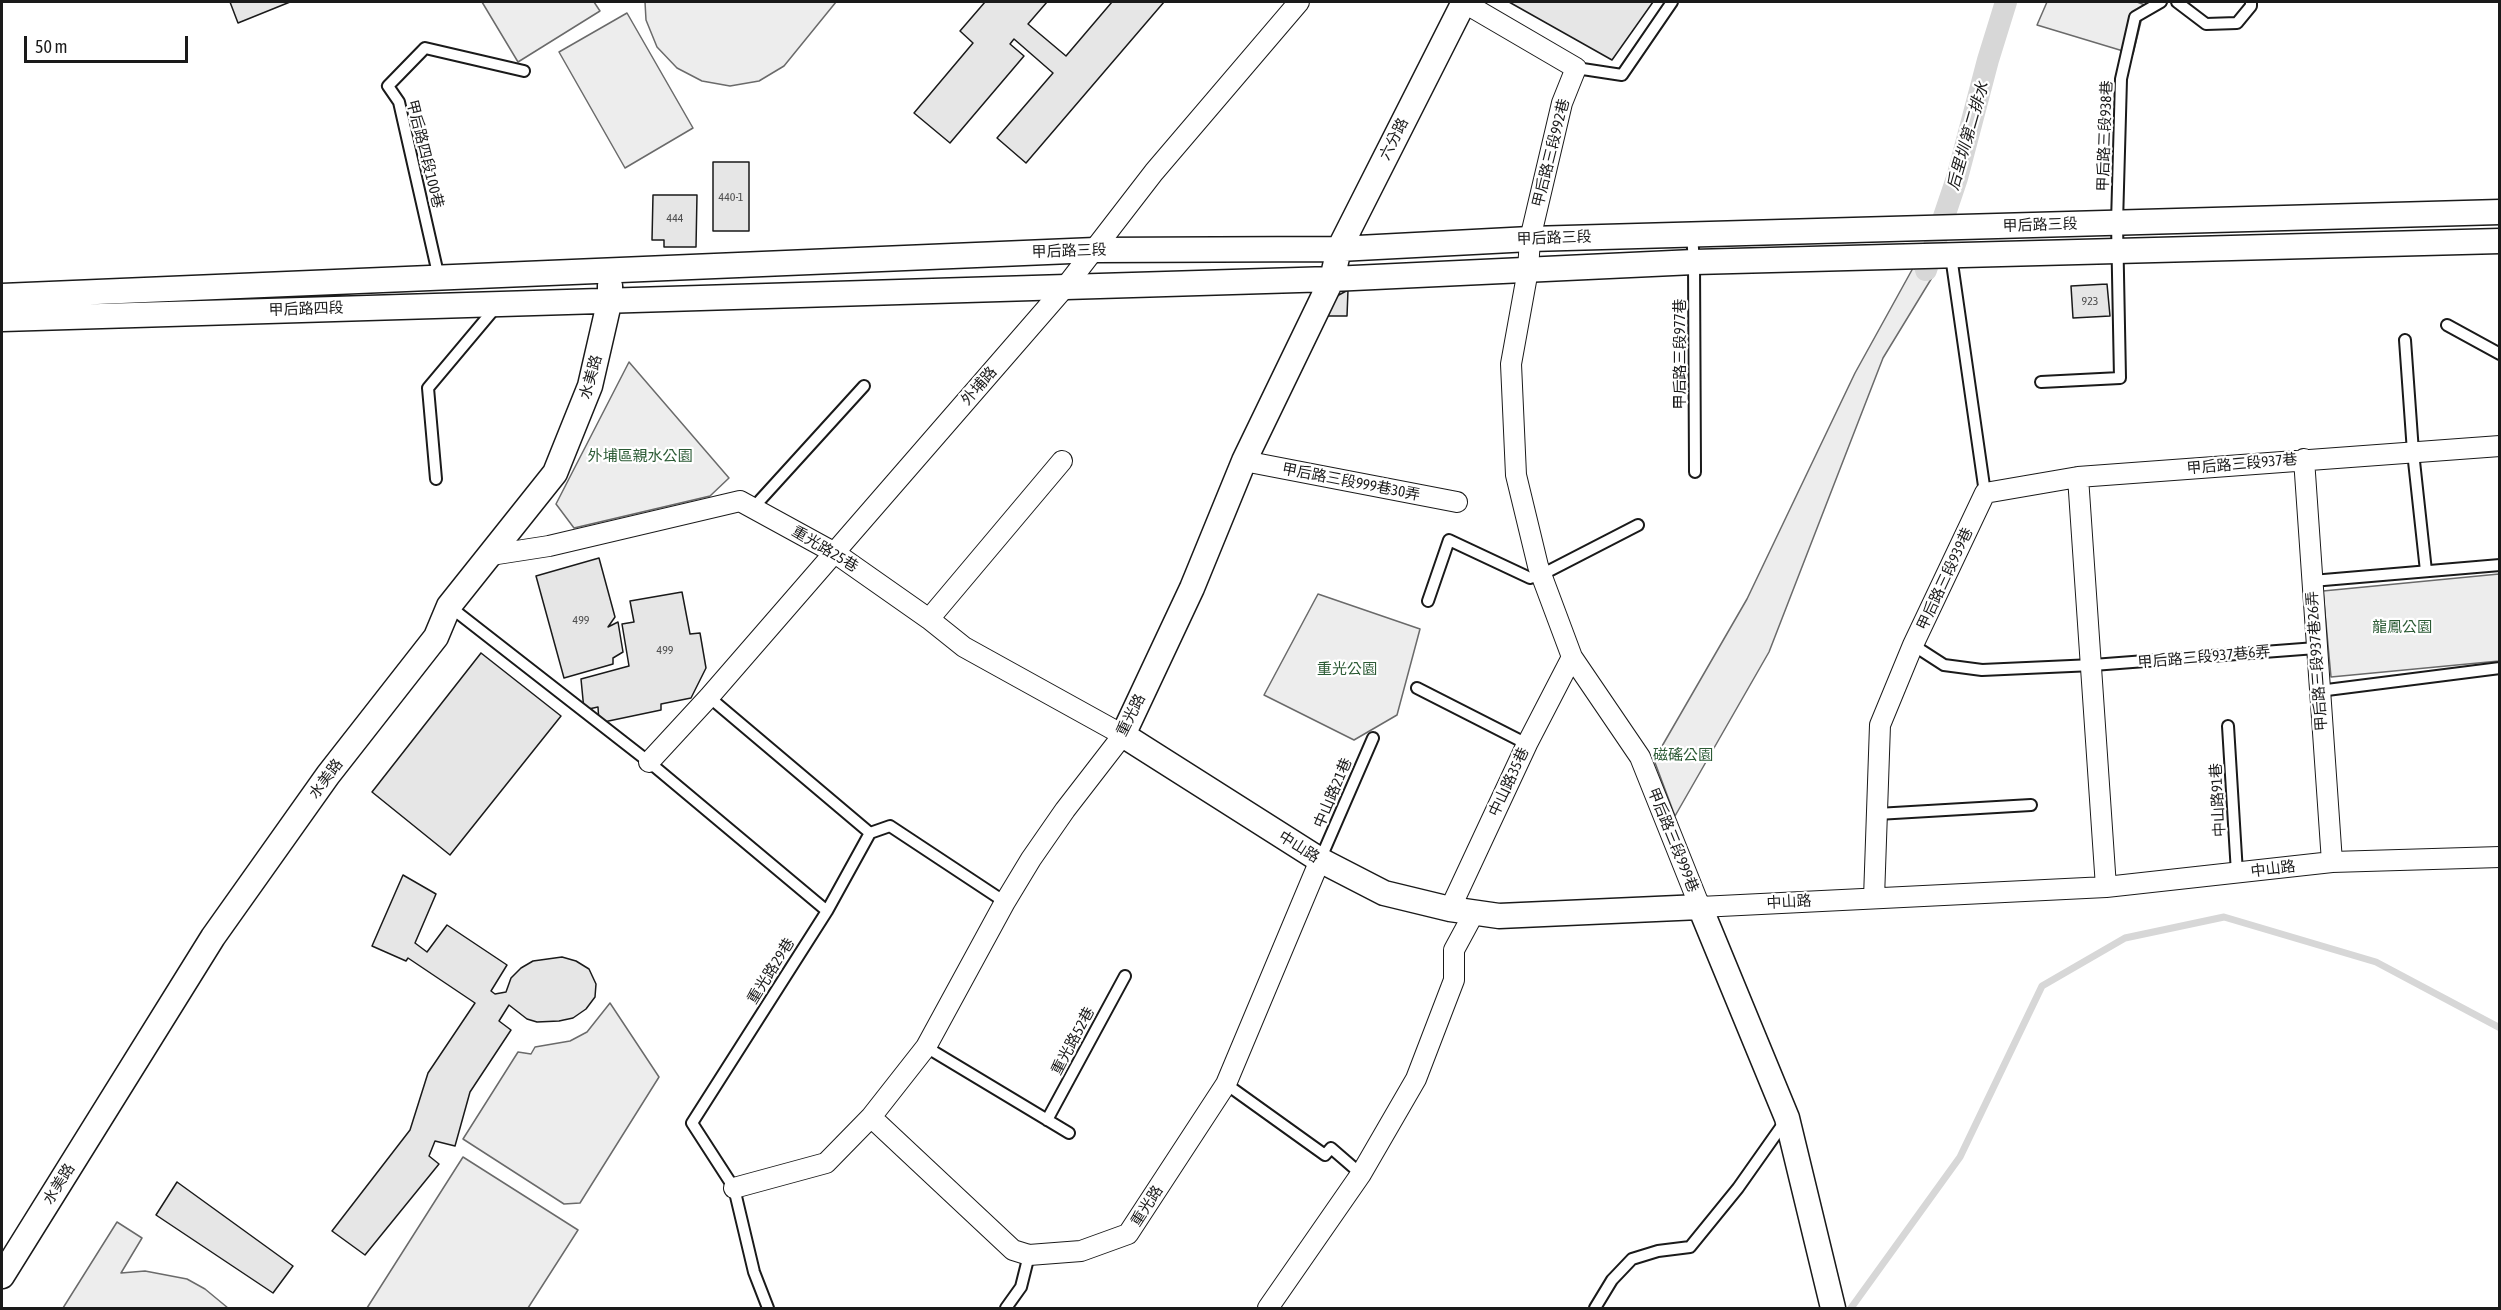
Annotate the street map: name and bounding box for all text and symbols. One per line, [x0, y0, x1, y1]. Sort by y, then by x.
scale bar [27, 24, 190, 62]
text: 50 m [35, 36, 67, 57]
water label: 后里圳第二排水 [1943, 80, 1993, 192]
street label: 甲后路三段938巷 [2094, 80, 2116, 192]
street label: 甲后路三段992巷 [1529, 97, 1573, 209]
street label: 甲后路四段100巷 [403, 98, 447, 210]
street label: 六分路 [1376, 115, 1412, 163]
house number: 440-1 [719, 190, 743, 204]
house number: 444 [667, 211, 683, 225]
street label: 甲后路三段 [2002, 215, 2078, 235]
street label: 甲后路三段 [1516, 228, 1592, 248]
street label: 甲后路三段 [1031, 241, 1107, 261]
house number: 923 [2082, 294, 2098, 308]
street label: 甲后路三段977巷 [1671, 298, 1689, 410]
street label: 甲后路四段 [268, 299, 344, 319]
street label: 水美路 [576, 353, 606, 401]
street label: 外埔路 [957, 363, 1001, 409]
park label: 外埔區親水公園 [588, 447, 692, 465]
street label: 甲后路三段937巷 [2186, 450, 2298, 478]
street label: 甲后路三段999巷30弄 [1280, 460, 1422, 504]
street label: 重光路25巷 [789, 522, 861, 576]
street label: 甲后路三段939巷 [1913, 525, 1977, 633]
street label: 甲后路三段937巷26弄 [2303, 590, 2331, 732]
house number: 499 [573, 613, 589, 627]
park label: 龍鳳公園 [2372, 618, 2432, 636]
street label: 甲后路三段937巷6弄 [2137, 642, 2271, 672]
house number: 499 [657, 643, 673, 657]
park label: 重光公園 [1317, 660, 1377, 678]
street label: 重光路 [1113, 691, 1149, 739]
street label: 中山路35巷 [1485, 745, 1533, 819]
park label: 磁磘公園 [1653, 746, 1713, 764]
street label: 中山路21巷 [1310, 755, 1356, 831]
street label: 水美路 [305, 756, 347, 802]
street label: 中山路91巷 [2207, 763, 2229, 837]
street label: 甲后路三段999巷 [1644, 785, 1702, 895]
street label: 中山路 [1275, 827, 1323, 867]
street label: 中山路 [2250, 857, 2296, 881]
street label: 中山路 [1766, 892, 1812, 912]
street label: 重光路29巷 [744, 935, 798, 1007]
street label: 重光路52巷 [1048, 1004, 1098, 1078]
street label: 水美路 [39, 1160, 79, 1208]
street label: 重光路 [1127, 1182, 1167, 1230]

